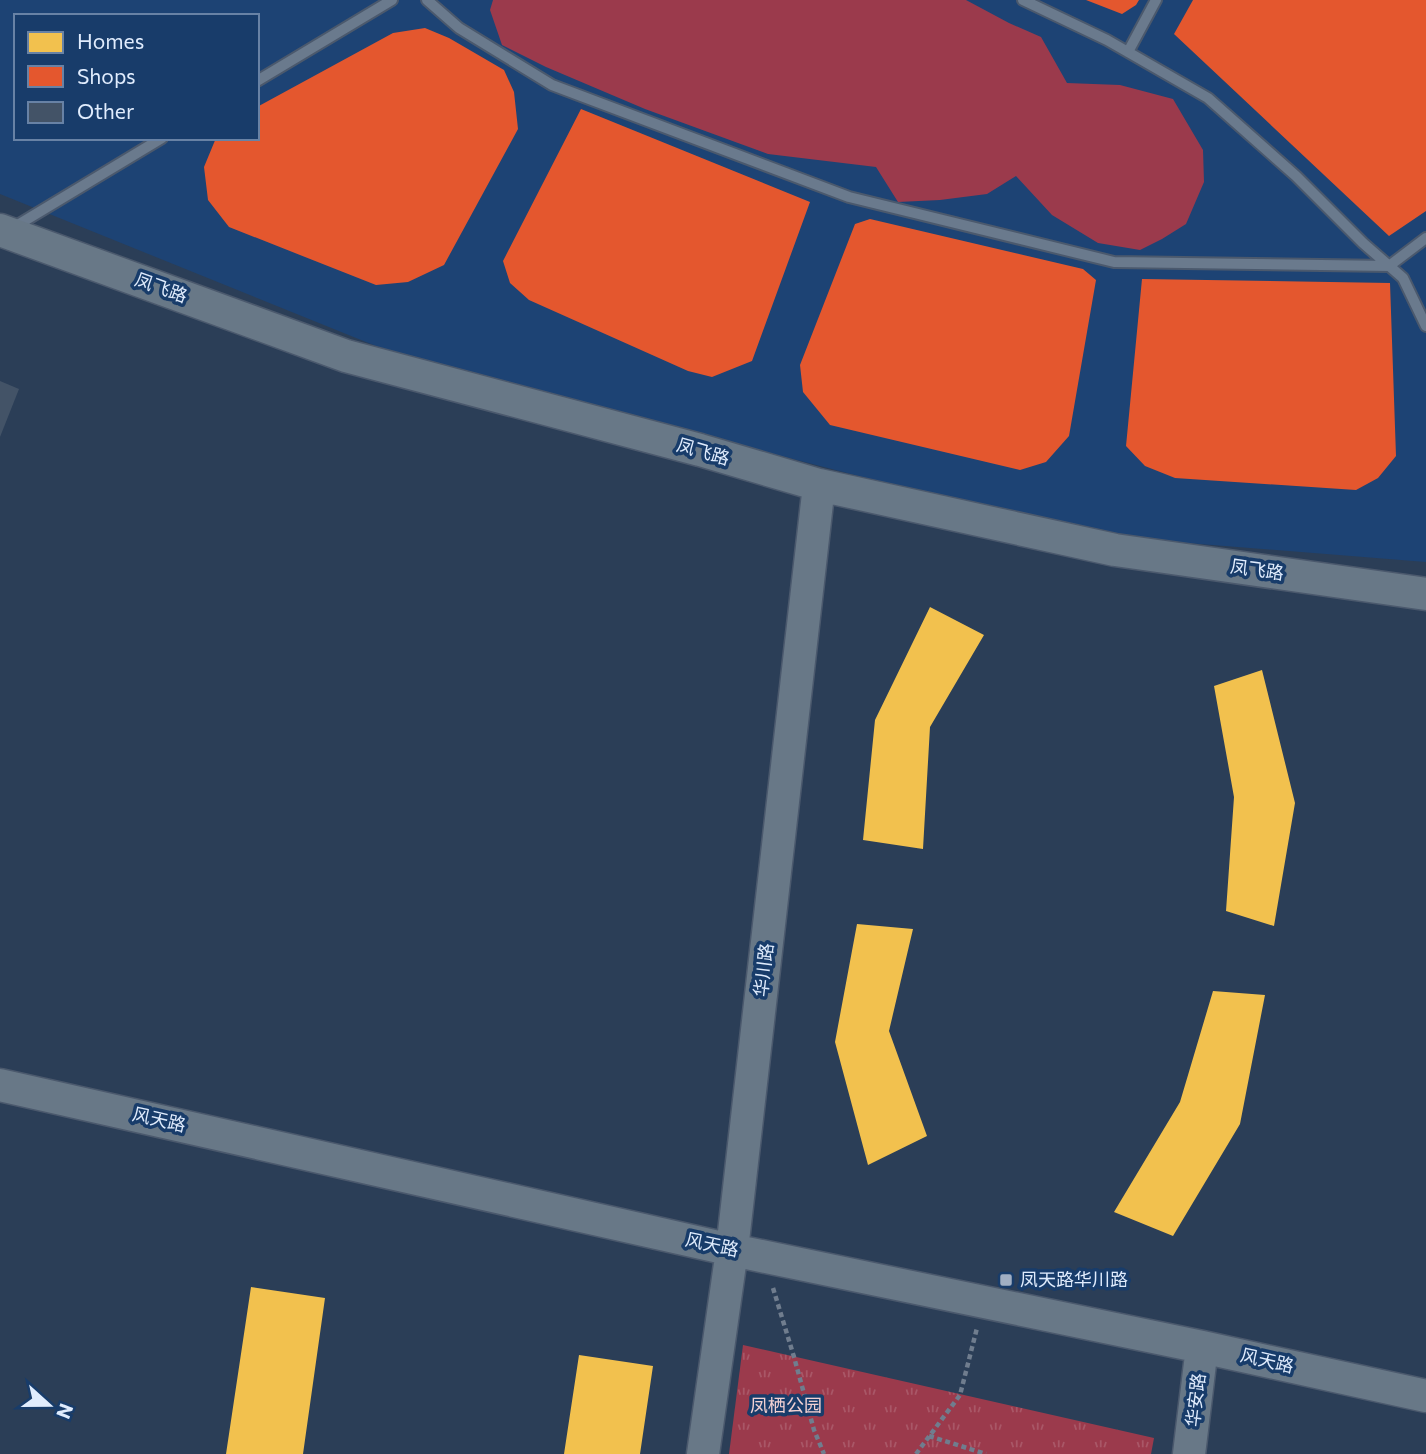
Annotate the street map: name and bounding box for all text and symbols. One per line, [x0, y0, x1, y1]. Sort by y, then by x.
legend [14, 14, 259, 140]
text: Homes [77, 28, 144, 53]
text: Shops [77, 63, 136, 88]
text: Other [77, 98, 134, 123]
street label: 凤飞路 [132, 267, 190, 307]
street label: 凤飞路 [674, 433, 732, 469]
street label: 凤飞路 [1229, 554, 1285, 584]
street label: 华川路 [749, 942, 777, 998]
street label: 风天路 [130, 1102, 188, 1136]
street label: 风天路 [684, 1228, 741, 1260]
place label: 凤天路华川路 [1020, 1268, 1128, 1290]
marker: 凤天路华川路 [998, 1272, 1014, 1288]
street label: 风天路 [1238, 1343, 1296, 1377]
north arrow [14, 1370, 84, 1440]
street label: 华安路 [1181, 1372, 1209, 1428]
park label: 凤栖公园 [750, 1394, 822, 1416]
text: N [52, 1400, 79, 1422]

